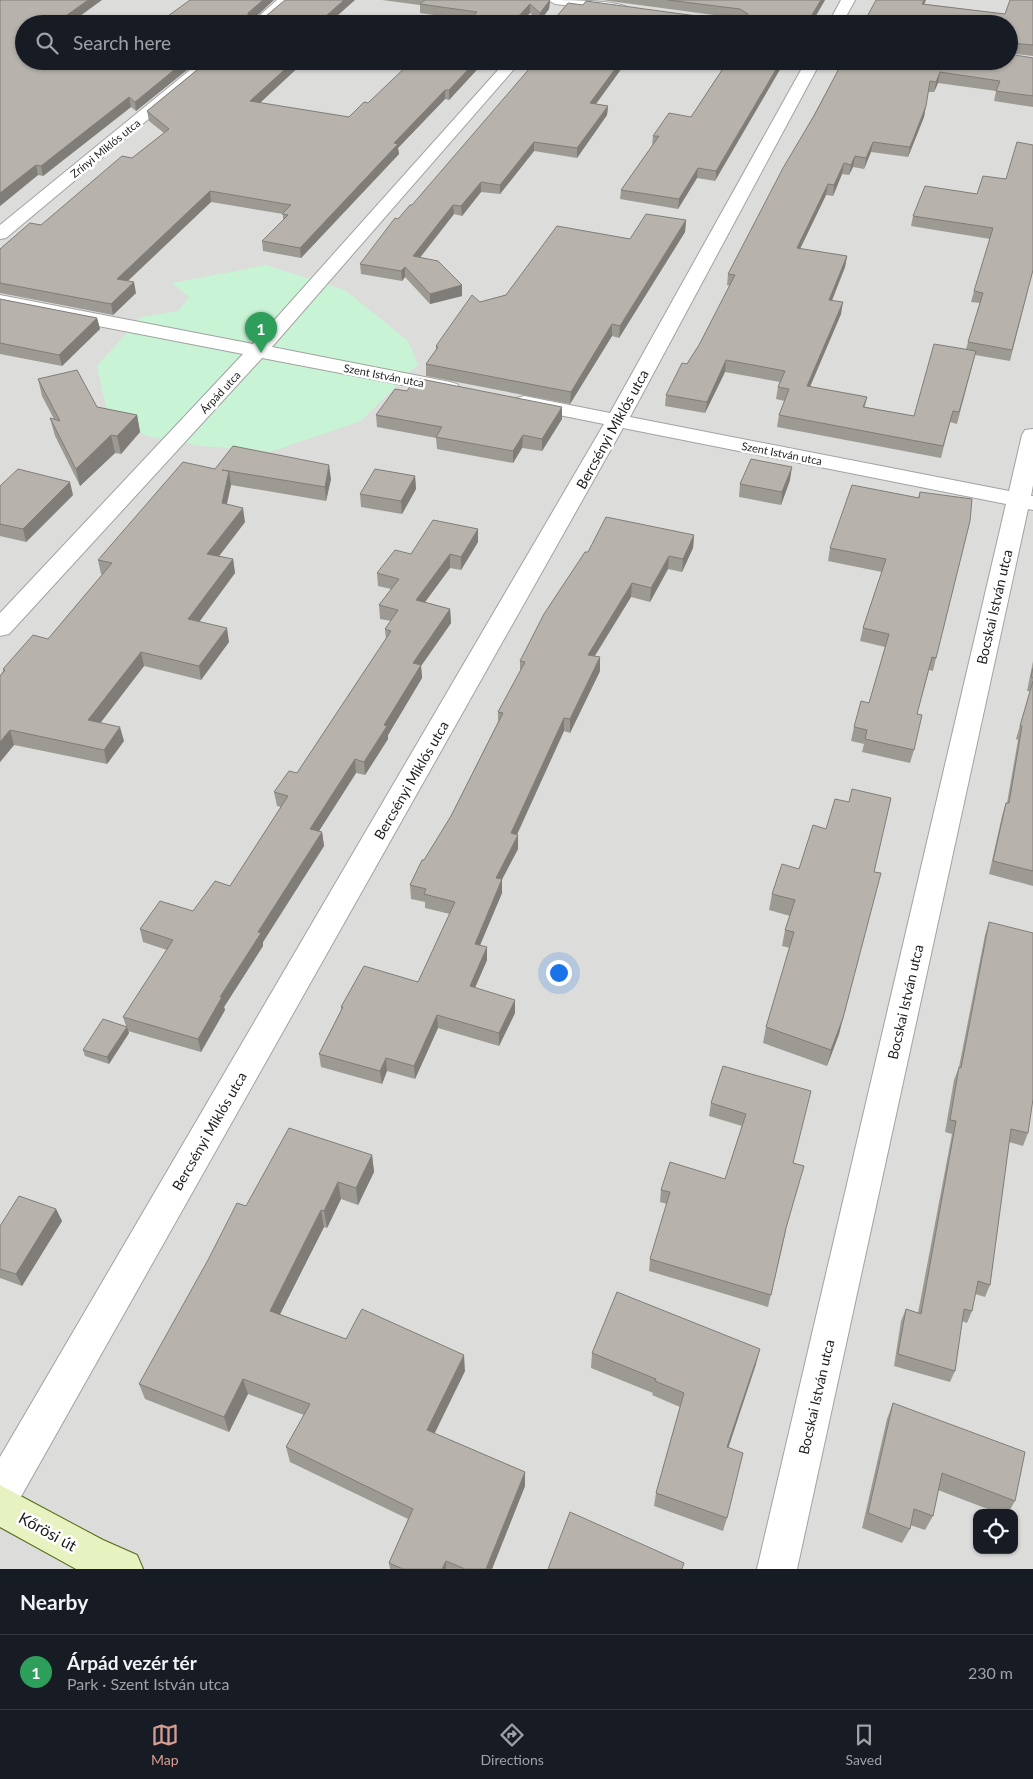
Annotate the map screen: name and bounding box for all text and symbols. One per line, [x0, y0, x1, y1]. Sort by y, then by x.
search box [15, 15, 1018, 70]
icon: search [33, 29, 61, 57]
text: Search here [73, 31, 171, 54]
street label: Zrínyi Miklós utca [68, 116, 142, 180]
pin: 1 [245, 312, 277, 353]
street label: Szent István utca [343, 361, 425, 389]
street label: Bercsényi Miklós utca [572, 366, 652, 492]
street label: Árpád utca [197, 368, 243, 416]
street label: Szent István utca [741, 439, 823, 467]
street label: Bocskai István utca [973, 548, 1015, 666]
street label: Bercsényi Miklós utca [370, 718, 452, 842]
street label: Bocskai István utca [884, 943, 926, 1061]
your location [546, 960, 572, 986]
street label: Bercsényi Miklós utca [168, 1069, 250, 1193]
street label: Bocskai István utca [795, 1338, 837, 1456]
street label: Kőrösi út [16, 1507, 80, 1555]
map controls [973, 1509, 1018, 1554]
button: locate [973, 1509, 1018, 1554]
text: Nearby [20, 1589, 88, 1614]
text: Árpád vezér tér [67, 1651, 197, 1674]
text: 1 [31, 1663, 41, 1682]
text: 230 m [968, 1663, 1013, 1682]
text: Park · Szent István utca [67, 1674, 229, 1693]
tab: Map [151, 1721, 179, 1768]
tab: Directions [481, 1721, 544, 1768]
tab: Saved [846, 1721, 882, 1768]

